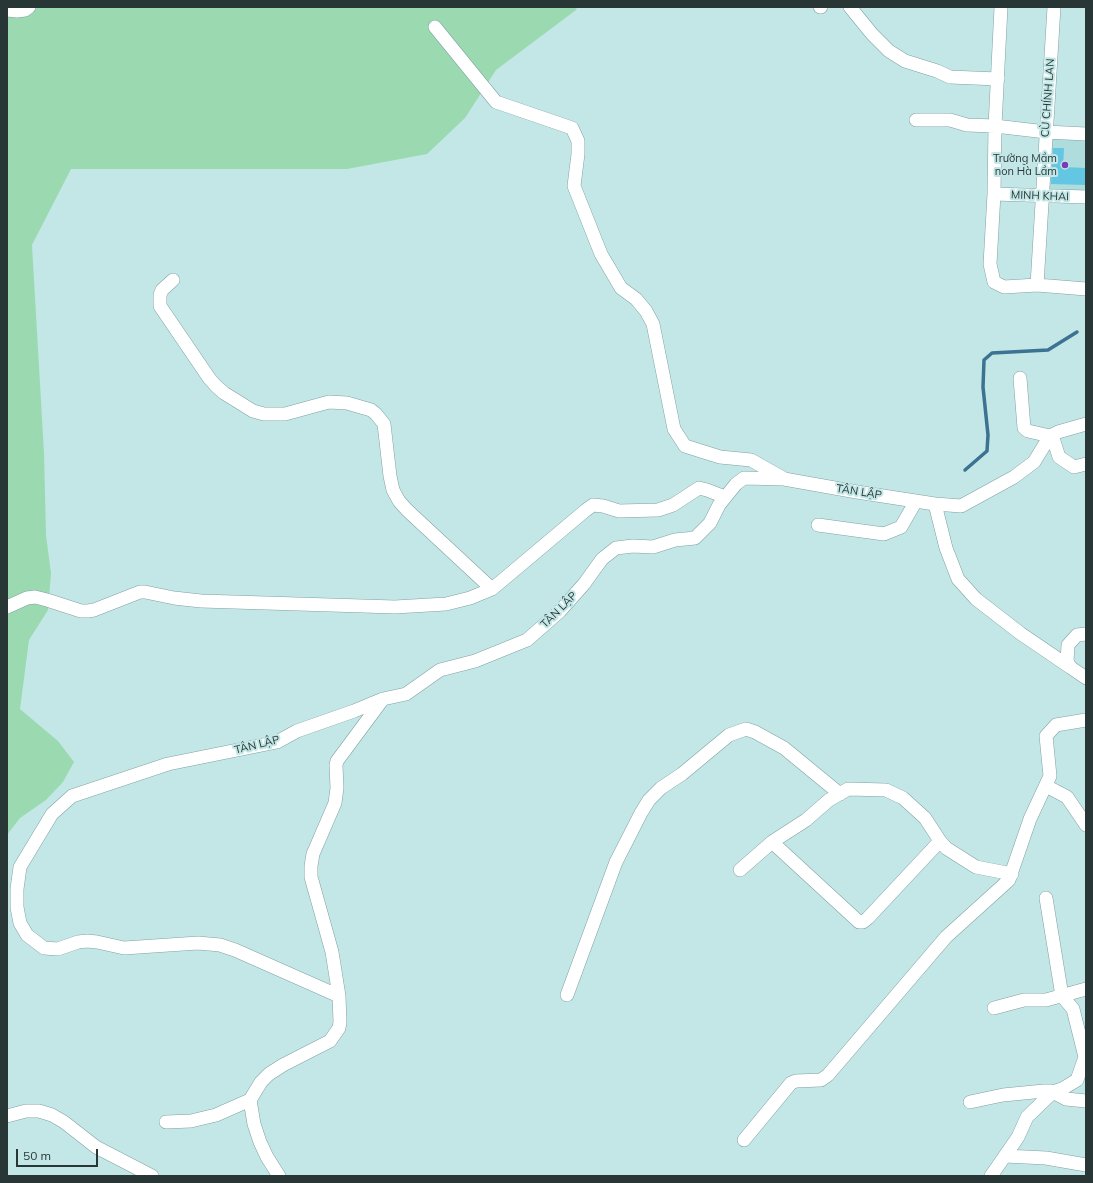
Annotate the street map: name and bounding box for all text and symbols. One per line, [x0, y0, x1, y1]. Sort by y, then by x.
street label: CÙ CHÍNH LAN [1039, 58, 1057, 138]
place label: Trường Mầm non Hà Lầm [993, 152, 1057, 178]
marker: Trường Mầm non Hà Lầm [1060, 160, 1070, 170]
street label: MINH KHAI [1011, 188, 1069, 204]
street label: TÂN LẬP [835, 482, 883, 502]
street label: TÂN LẬP [538, 589, 580, 631]
street label: TÂN LẬP [233, 733, 281, 757]
scale bar [18, 1141, 100, 1167]
text: 50 m [23, 1148, 51, 1163]

